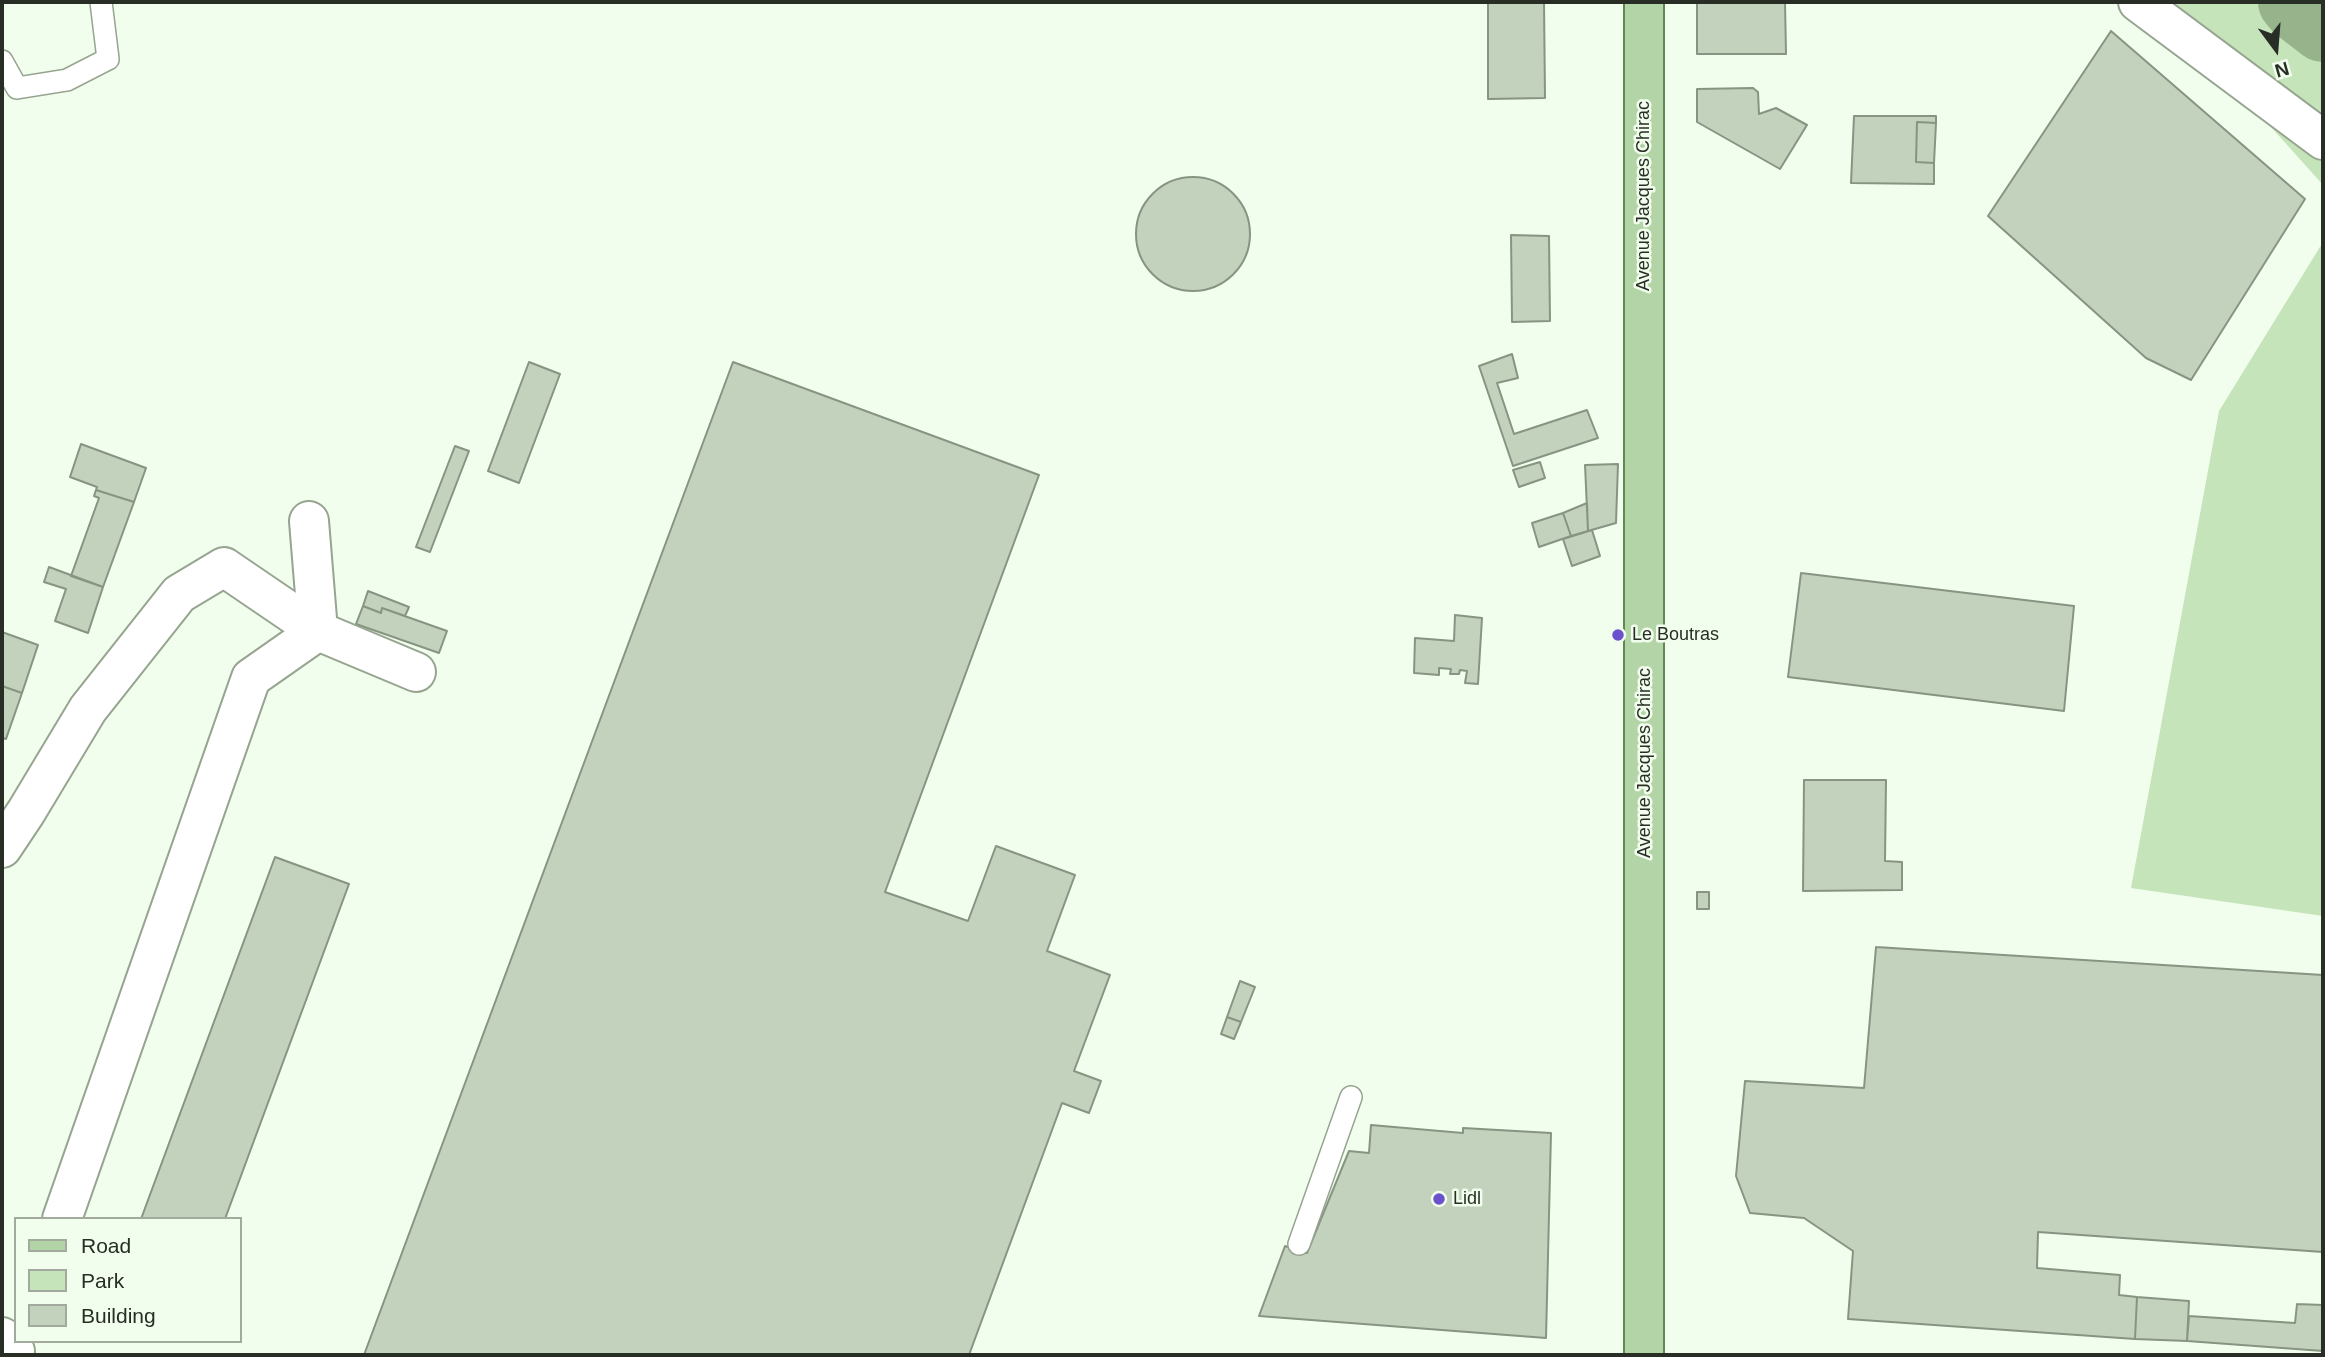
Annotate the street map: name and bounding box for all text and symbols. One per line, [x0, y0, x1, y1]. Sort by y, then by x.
north arrow [2241, 14, 2311, 84]
text: N [2272, 58, 2291, 82]
street label: Avenue Jacques Chirac [1633, 101, 1655, 291]
place label: Le Boutras [1632, 624, 1719, 646]
marker: Le Boutras [1610, 627, 1626, 643]
street label: Avenue Jacques Chirac [1634, 668, 1656, 858]
place label: Lidl [1453, 1188, 1481, 1210]
marker: Lidl [1431, 1191, 1447, 1207]
legend [14, 1217, 242, 1343]
text: Road [81, 1234, 131, 1257]
text: Park [81, 1269, 124, 1292]
text: Building [81, 1304, 156, 1327]

